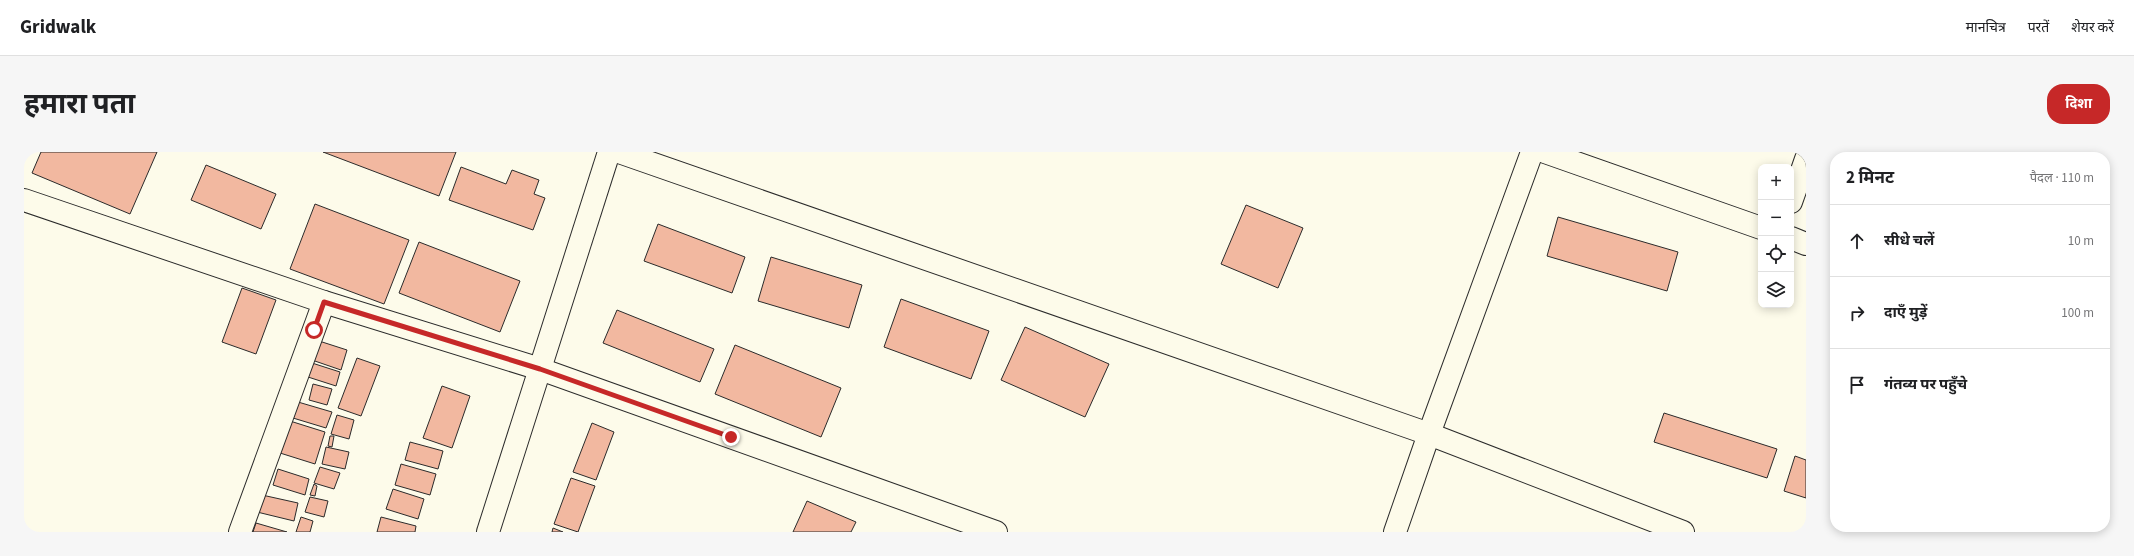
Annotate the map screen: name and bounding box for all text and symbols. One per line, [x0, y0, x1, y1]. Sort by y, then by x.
text: Gridwalk [20, 14, 96, 41]
text: मानचित्र [1966, 18, 2006, 38]
text: परतें [2028, 18, 2049, 38]
text: शेयर करें [2071, 18, 2114, 38]
text: हमारा पता [24, 84, 135, 124]
button: दिशा [2047, 84, 2110, 124]
map controls [1758, 164, 1794, 308]
button: + [1758, 164, 1794, 200]
text: 2 मिनट [1846, 166, 1894, 190]
text: पैदल · 110 m [2030, 169, 2094, 187]
button: − [1758, 200, 1794, 236]
icon: ahead [1846, 230, 1868, 252]
text: सीधे चलें [1884, 230, 1934, 251]
text: 10 m [2068, 232, 2094, 250]
button: locate [1758, 236, 1794, 272]
button: layers [1758, 272, 1794, 308]
icon: right [1846, 302, 1868, 324]
text: दाएँ मुड़ें [1884, 302, 1927, 323]
text: 100 m [2061, 304, 2094, 322]
route start [305, 321, 323, 339]
icon: arrive [1846, 374, 1868, 396]
text: गंतव्य पर पहुँचे [1884, 374, 1967, 395]
route end [722, 428, 740, 446]

